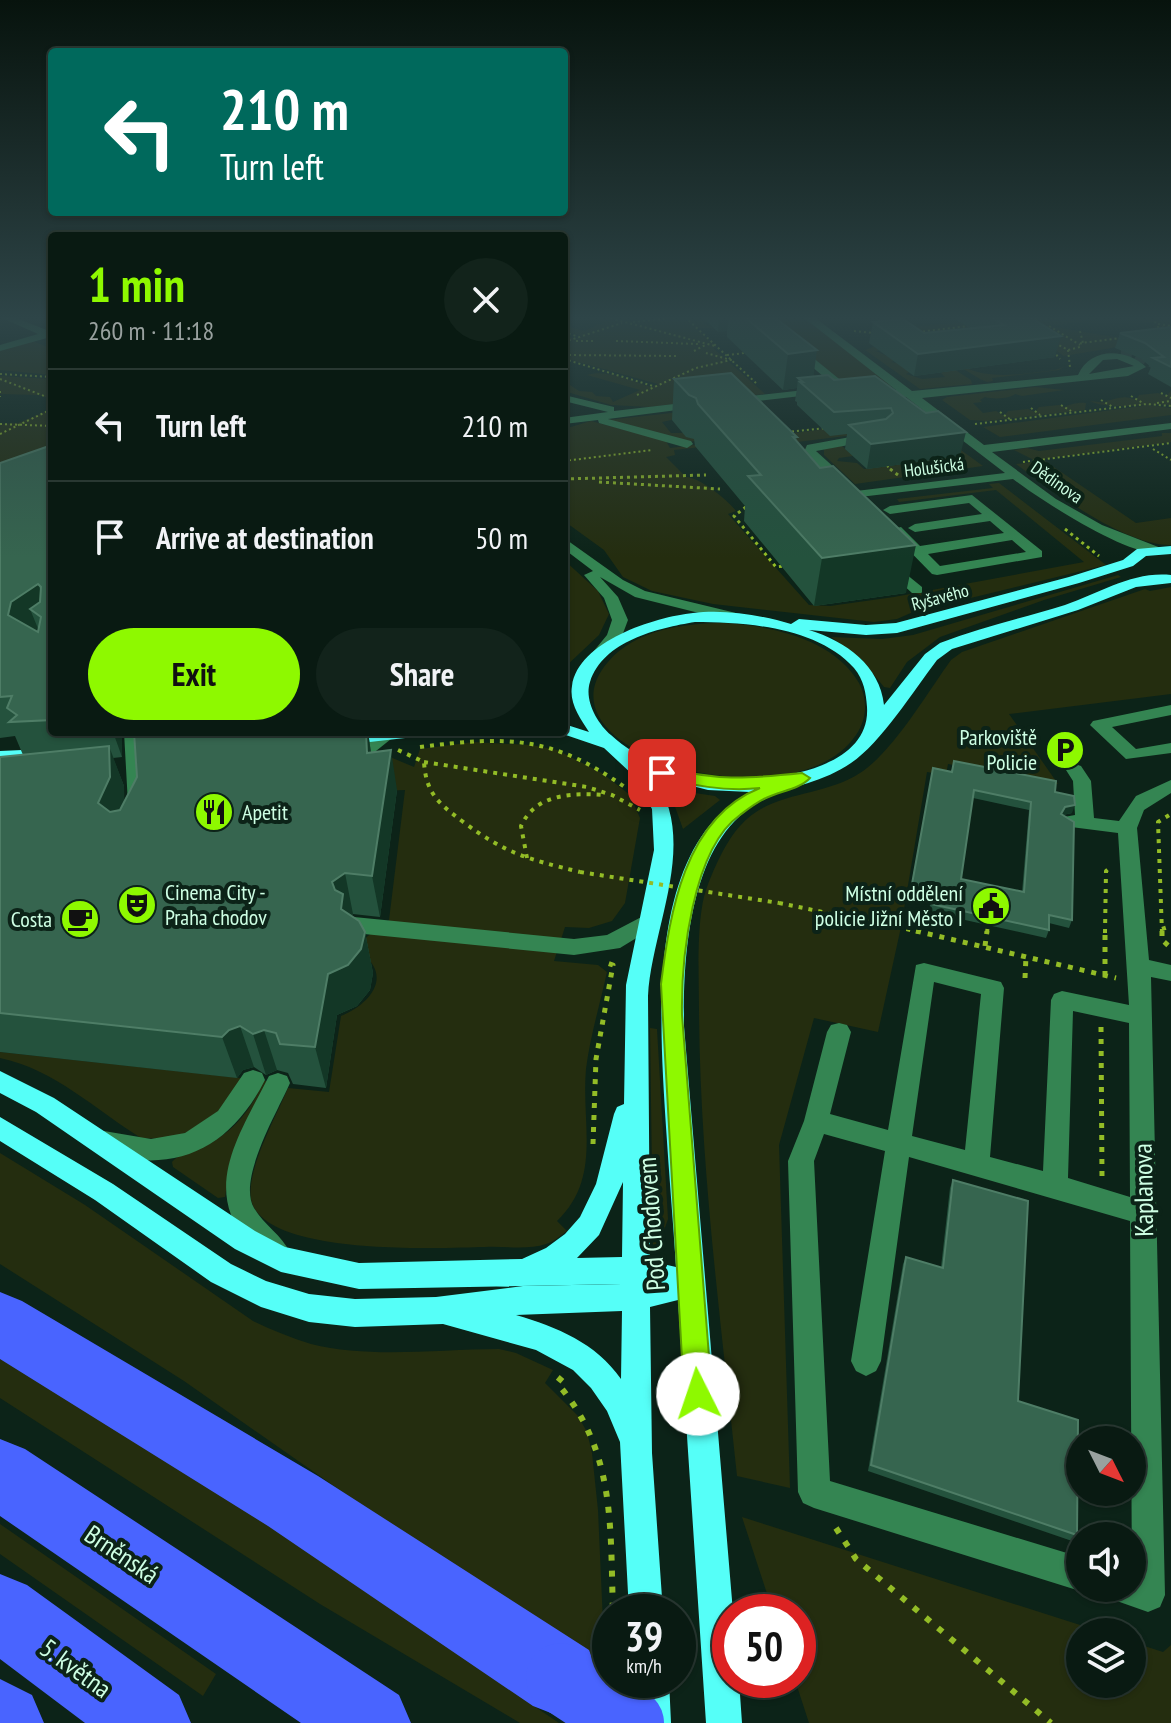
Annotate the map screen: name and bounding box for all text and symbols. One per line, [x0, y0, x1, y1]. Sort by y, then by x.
text: 210 m [220, 73, 349, 145]
icon: left [88, 80, 192, 184]
text: Turn left [220, 143, 324, 190]
text: 1 min [88, 253, 185, 315]
button: close [444, 258, 528, 342]
text: 260 m · 11:18 [88, 314, 214, 347]
icon: left [88, 403, 132, 447]
text: Turn left [156, 406, 246, 445]
text: 210 m [462, 406, 528, 445]
street label: Holušická [903, 452, 965, 482]
street label: Dědinova [1027, 456, 1087, 508]
icon: arrive [88, 515, 132, 559]
text: Arrive at destination [156, 518, 374, 557]
text: 50 m [475, 518, 528, 557]
street label: Ryšavého [909, 578, 971, 616]
button: Exit [88, 628, 300, 720]
button: Share [316, 628, 528, 720]
place label: Parkoviště Policie [960, 723, 1037, 776]
parking icon: Parkoviště Policie [1044, 729, 1086, 771]
pin [628, 739, 696, 807]
icon: arrive [640, 751, 684, 795]
restaurant icon: Apetit [193, 791, 235, 833]
place label: Apetit [242, 798, 288, 826]
place label: Cinema City - Praha chodov [165, 878, 267, 931]
place label: Místní oddělení policie Jižní Město I [815, 879, 963, 932]
theatre icon: Cinema City - Praha chodov [116, 884, 158, 926]
public building icon: Místní oddělení policie Jižní Město I [970, 885, 1012, 927]
cafe icon: Costa [59, 898, 101, 940]
place label: Costa [11, 905, 52, 933]
street label: Kaplanova [1126, 1143, 1160, 1237]
street label: Pod Chodovem [630, 1156, 672, 1292]
position arrow [656, 1352, 740, 1436]
north arrow [1066, 1426, 1146, 1506]
map controls [1066, 1426, 1146, 1698]
street label: Brněnská [79, 1517, 165, 1591]
button: sound [1066, 1522, 1146, 1602]
speed limit sign: 50 [712, 1594, 816, 1698]
text: 39 [625, 1610, 663, 1662]
button: layers [1066, 1618, 1146, 1698]
street label: 5. května [34, 1631, 118, 1705]
text: km/h [626, 1653, 662, 1679]

